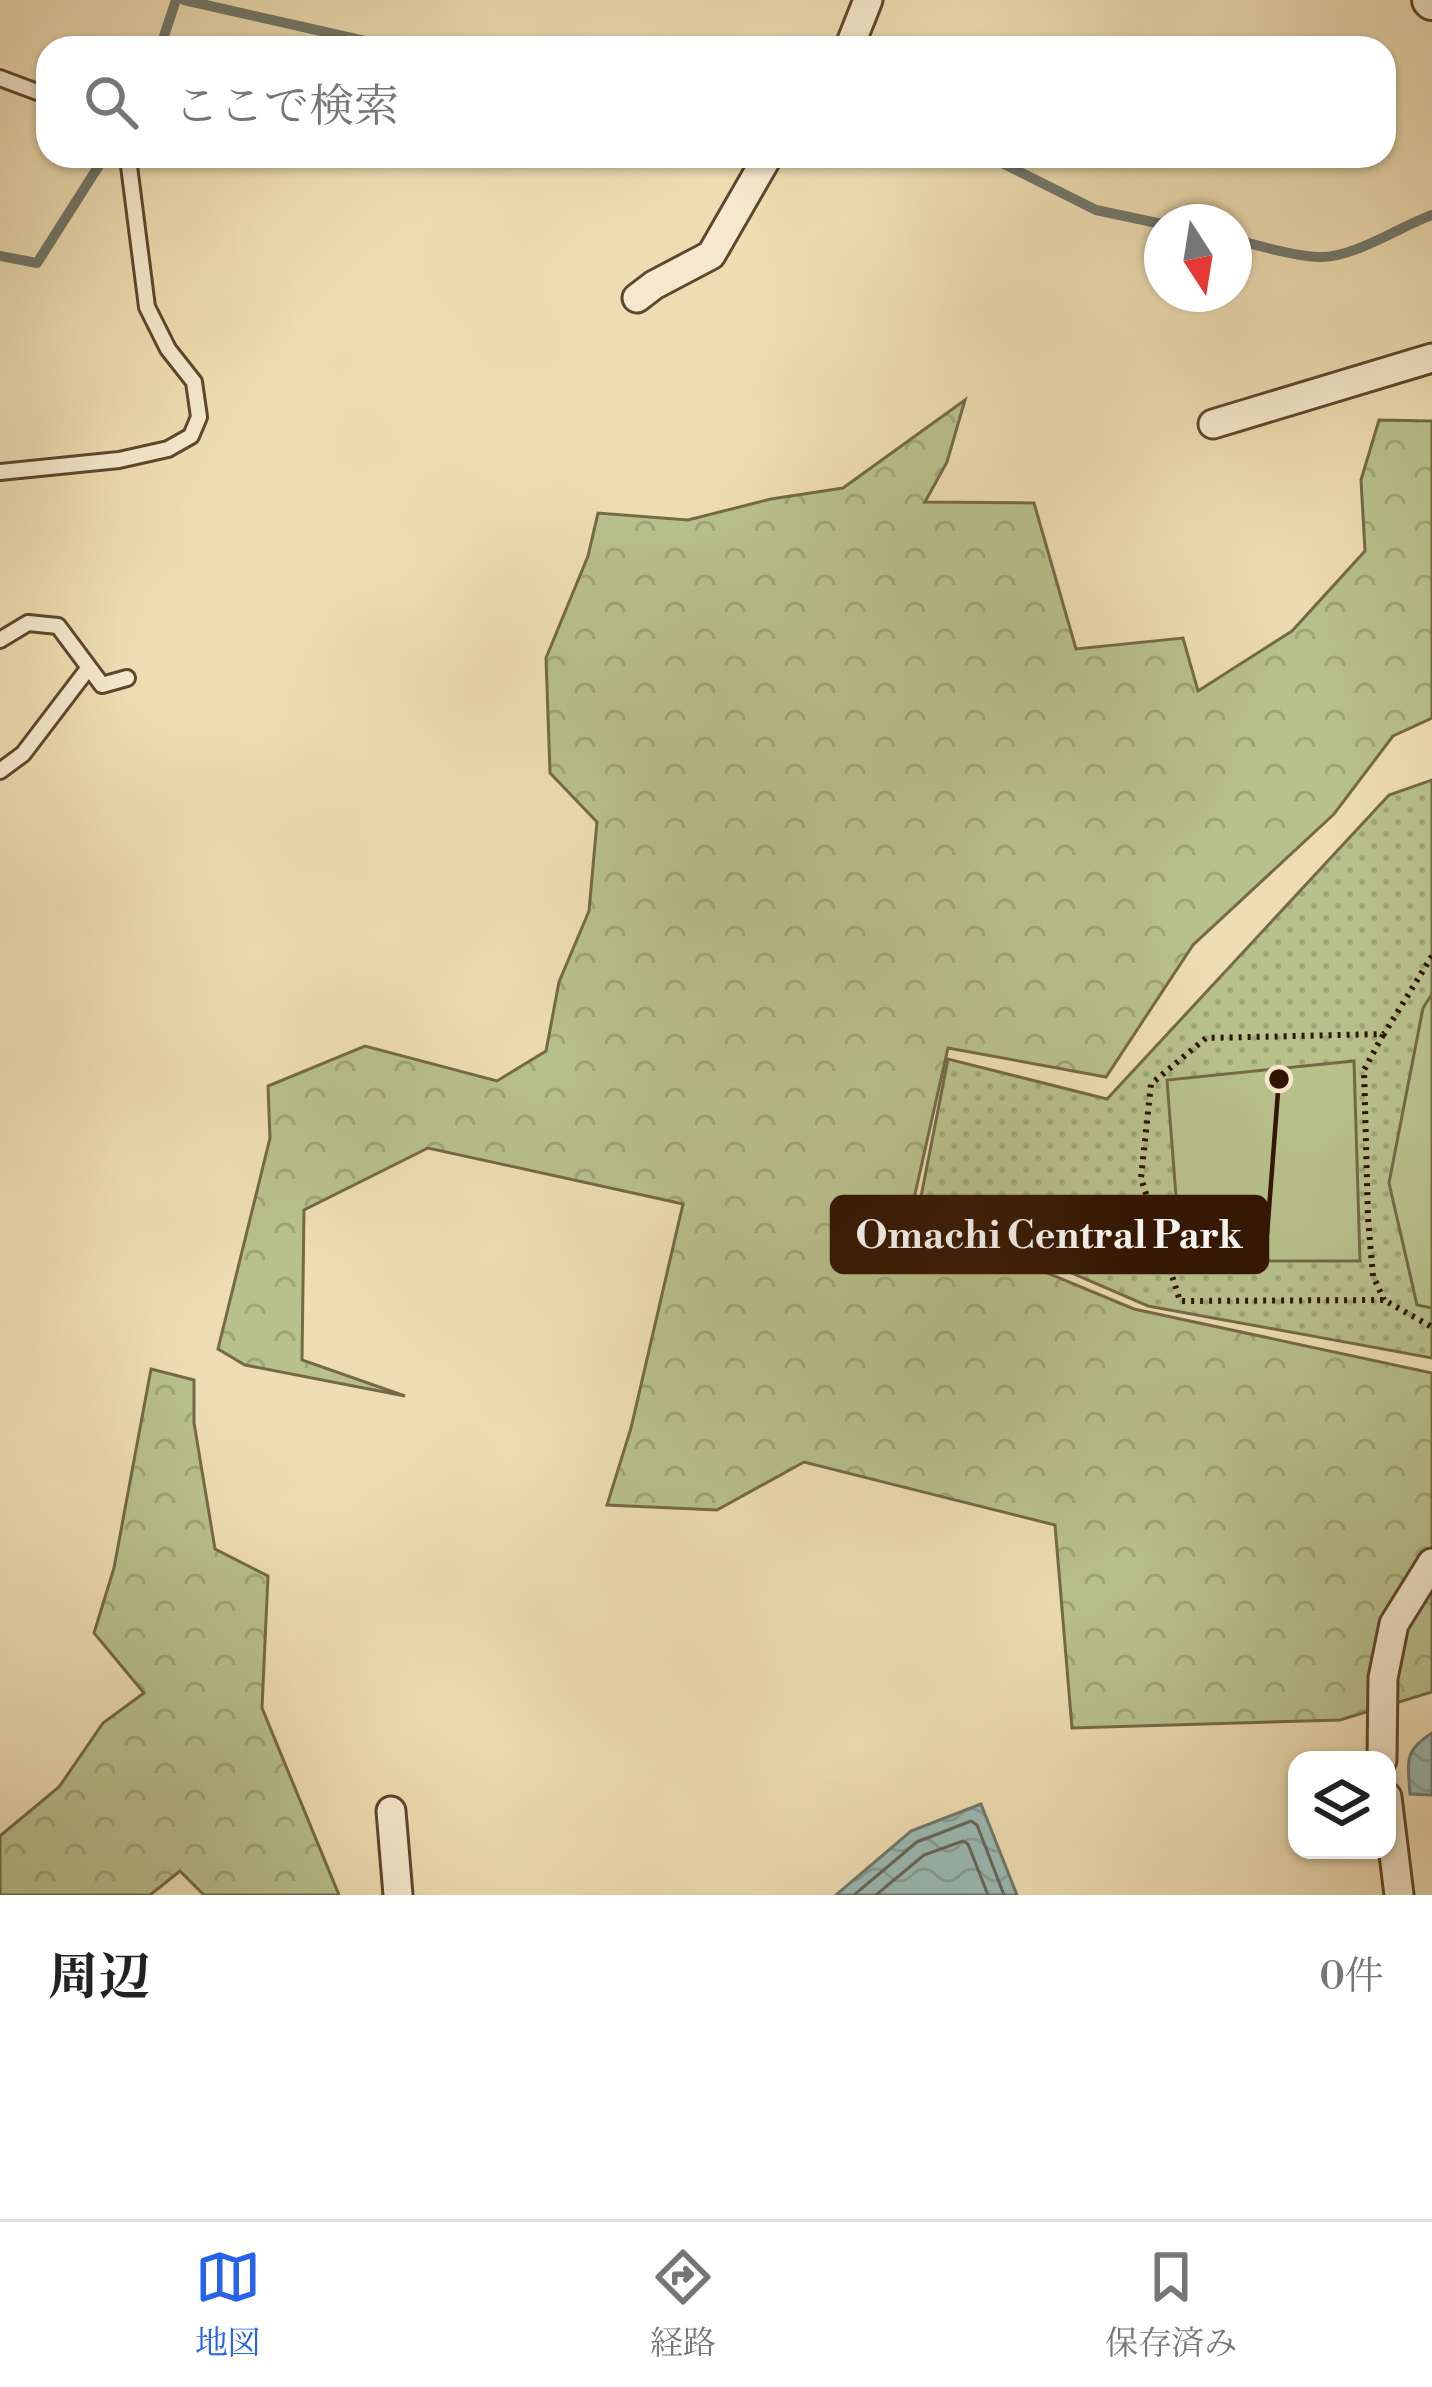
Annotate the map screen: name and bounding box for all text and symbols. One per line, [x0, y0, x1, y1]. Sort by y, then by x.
search box [36, 36, 1396, 168]
icon: search [78, 69, 144, 135]
text: ここで検索 [174, 79, 399, 136]
north arrow [1144, 204, 1252, 312]
callout: Omachi Central Park [832, 1197, 1267, 1272]
text: Omachi Central Park [855, 1212, 1244, 1261]
map controls [1288, 1751, 1396, 1859]
button: layers [1288, 1751, 1396, 1859]
text: 周辺 [48, 1947, 150, 2011]
text: 0件 [1319, 1953, 1384, 2002]
tab: 地図 [195, 2244, 261, 2365]
tab: 経路 [650, 2244, 716, 2365]
tab: 保存済み [1105, 2244, 1237, 2365]

